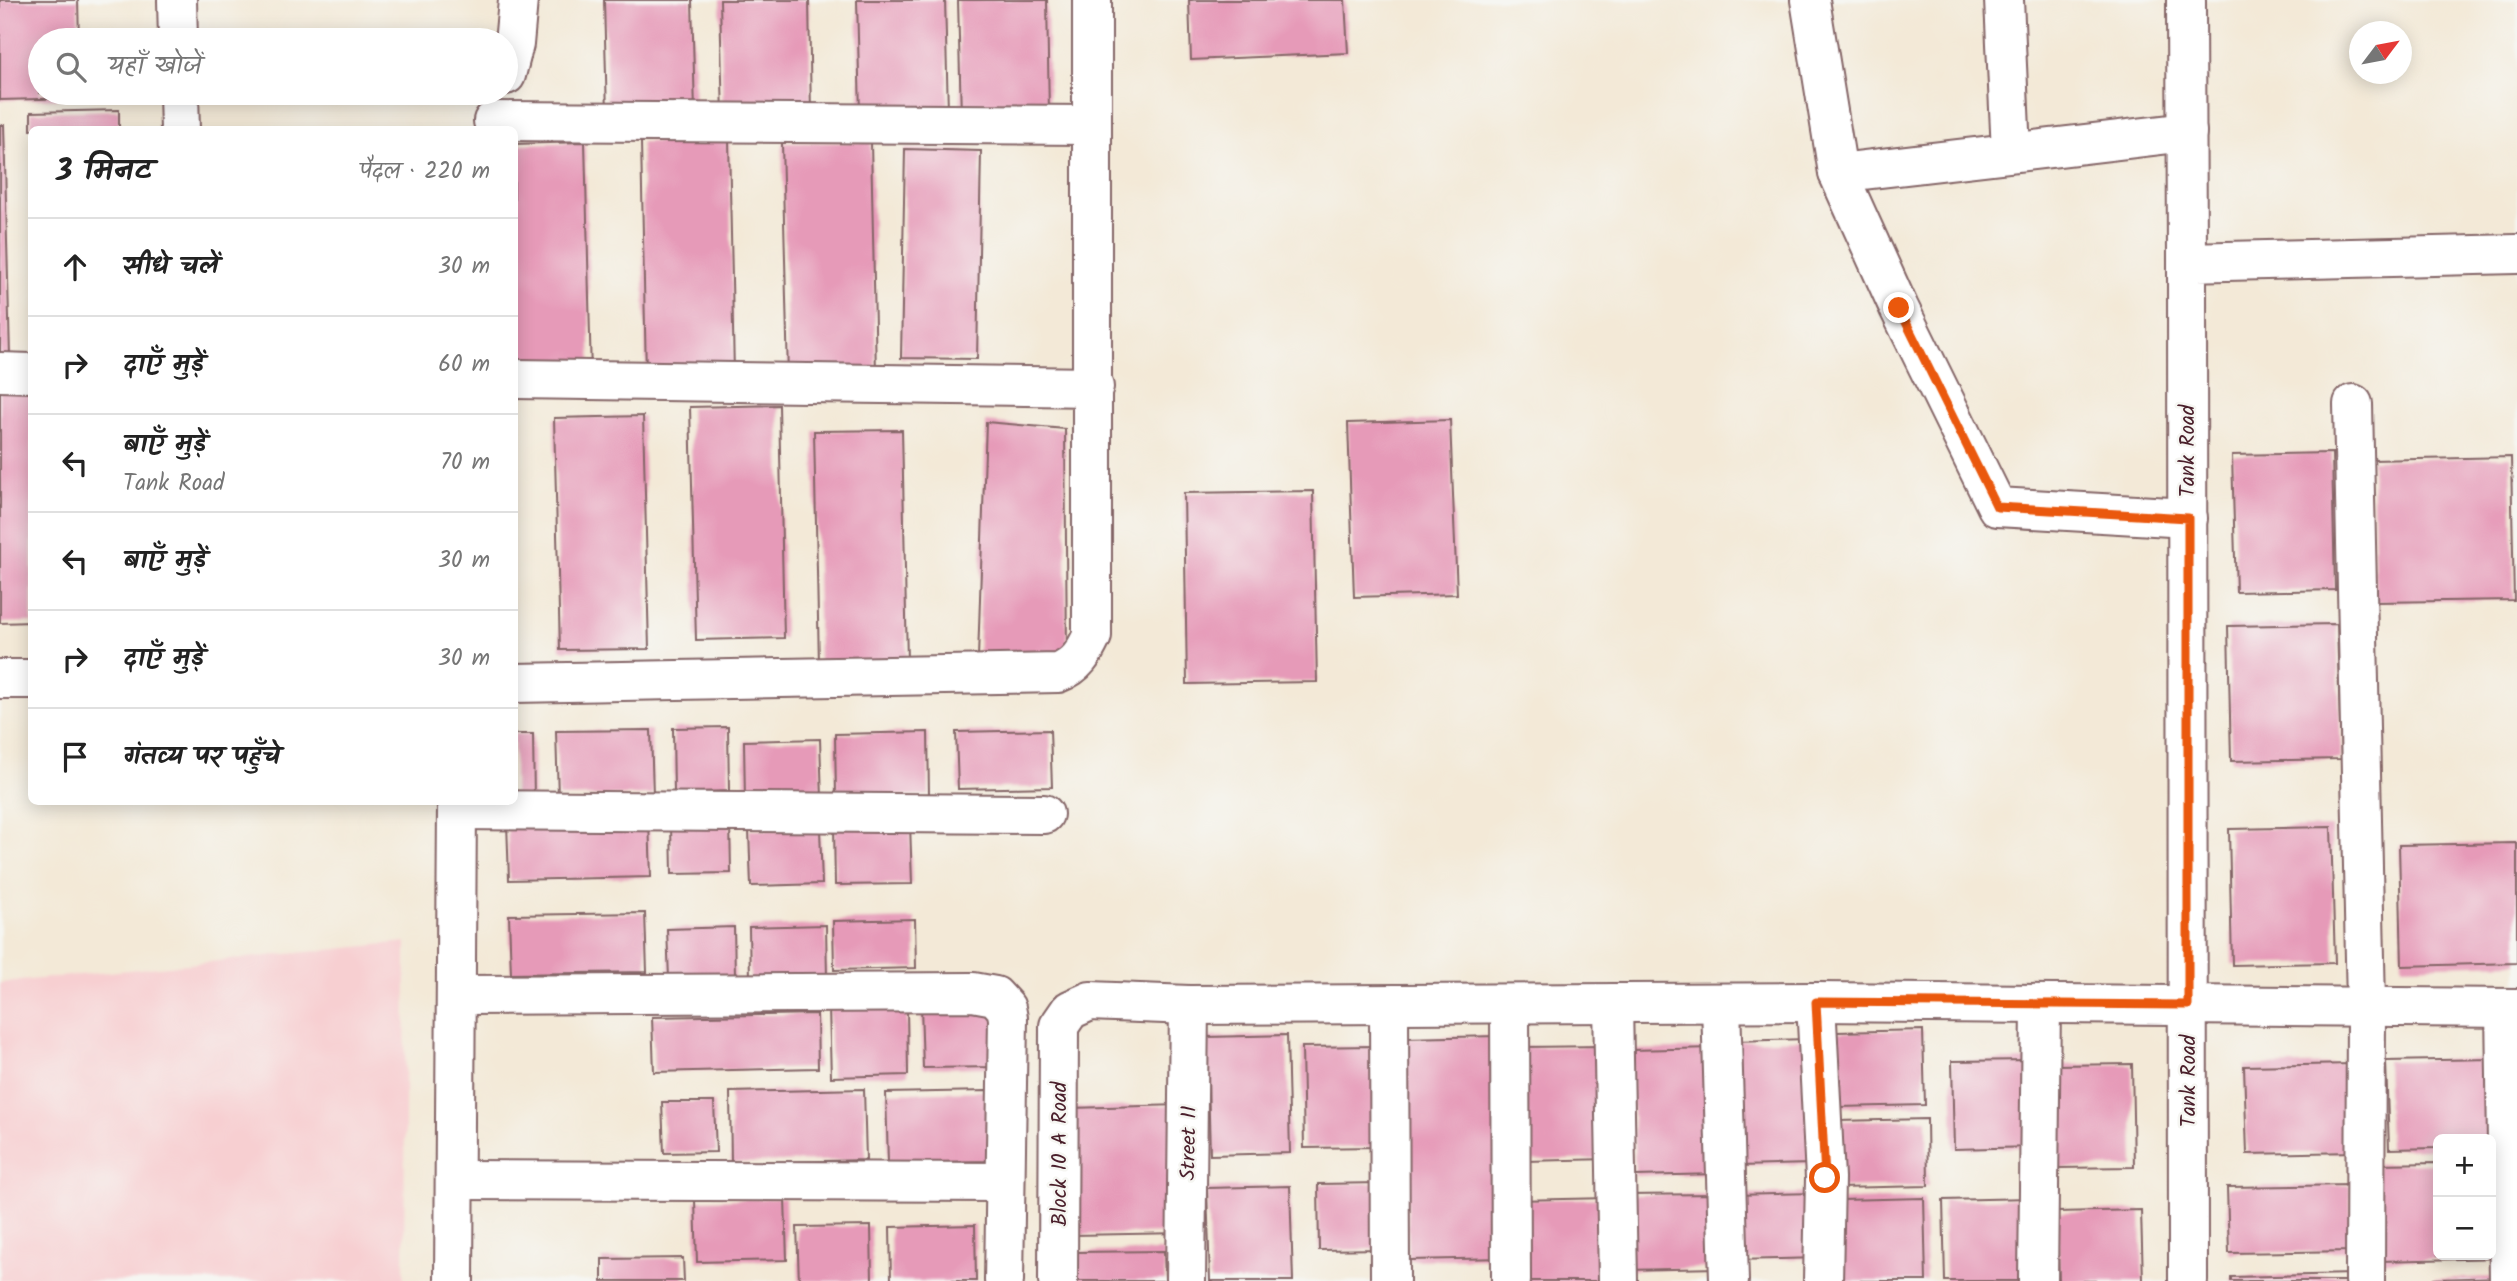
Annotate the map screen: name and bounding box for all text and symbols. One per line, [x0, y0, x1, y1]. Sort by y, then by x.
north arrow [2349, 21, 2412, 84]
search box [28, 28, 518, 105]
text: यहाँ खोजें [108, 46, 202, 88]
icon: search [52, 48, 90, 86]
text: 3 मिनट [56, 148, 152, 196]
text: पैदल · 220 m [360, 154, 490, 190]
text: सीधे चलें [123, 246, 219, 288]
icon: ahead [56, 248, 94, 286]
text: 30 m [438, 249, 490, 285]
route end [1883, 292, 1914, 323]
text: दाएँ मुड़ें [123, 344, 204, 386]
icon: right [56, 346, 94, 384]
text: 60 m [438, 347, 490, 383]
street label: Tank Road [2172, 404, 2205, 497]
text: बाएँ मुड़ें [123, 424, 206, 466]
icon: left [56, 444, 94, 482]
text: 70 m [440, 445, 490, 481]
text: Tank Road [123, 466, 224, 502]
text: बाएँ मुड़ें [123, 540, 206, 582]
icon: left [56, 542, 94, 580]
text: 30 m [438, 543, 490, 579]
text: दाएँ मुड़ें [123, 638, 204, 680]
icon: right [56, 640, 94, 678]
text: 30 m [438, 641, 490, 677]
text: गंतव्य पर पहुँचे [123, 736, 280, 778]
icon: arrive [56, 738, 94, 776]
street label: Tank Road [2173, 1034, 2206, 1127]
street label: Block 10 A Road [1044, 1081, 1077, 1226]
street label: Street 11 [1172, 1105, 1207, 1181]
map controls [2433, 1134, 2496, 1260]
button: + [2433, 1134, 2496, 1197]
route start [1809, 1162, 1840, 1193]
button: − [2433, 1197, 2496, 1260]

